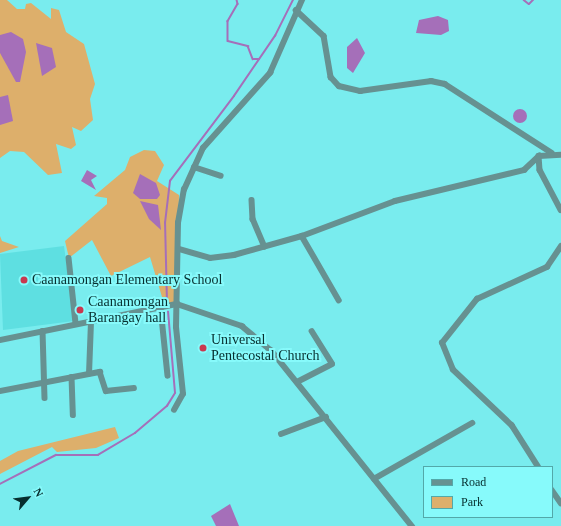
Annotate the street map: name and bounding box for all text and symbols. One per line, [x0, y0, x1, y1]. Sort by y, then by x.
place label: Caanamongan Elementary School [32, 272, 222, 288]
marker: Caanamongan Elementary School [19, 275, 29, 285]
place label: Caanamongan Barangay hall [88, 294, 168, 326]
marker: Caanamongan Barangay hall [75, 305, 85, 315]
place label: Universal Pentecostal Church [211, 332, 319, 364]
marker: Universal Pentecostal Church [198, 343, 208, 353]
legend [423, 466, 553, 518]
text: Road [461, 475, 486, 489]
north arrow [8, 478, 48, 518]
text: N [31, 486, 46, 499]
text: Park [461, 495, 483, 509]

